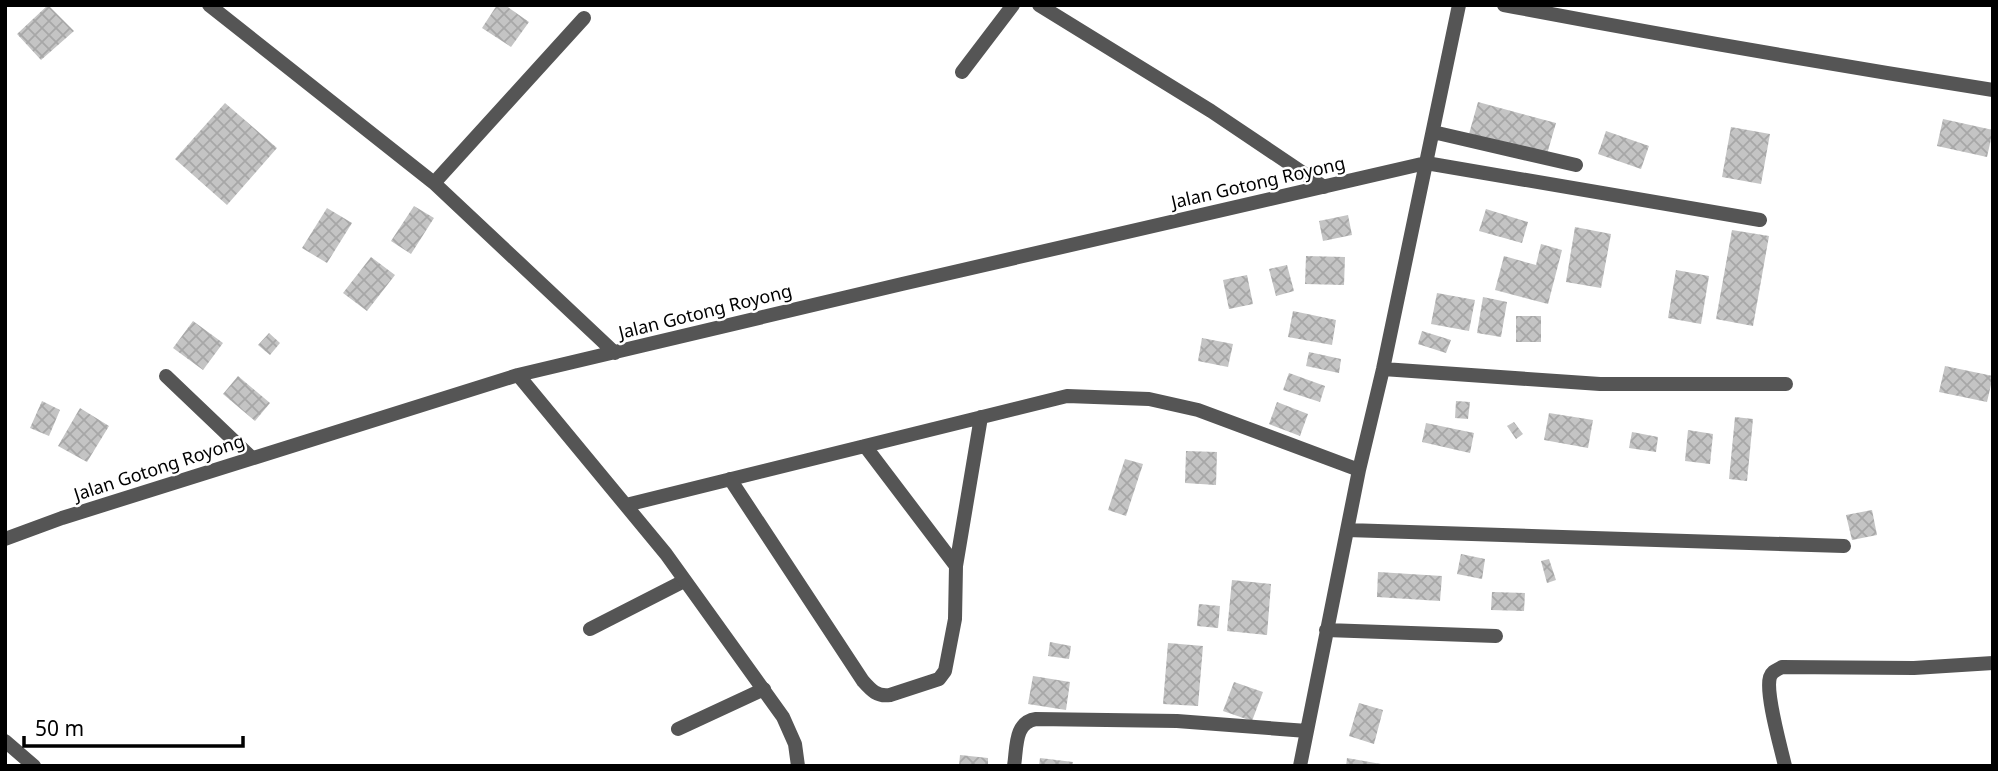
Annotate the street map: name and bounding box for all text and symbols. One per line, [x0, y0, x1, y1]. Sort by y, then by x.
street label: Jalan Gotong Royong [1167, 150, 1347, 214]
street label: Jalan Gotong Royong [614, 278, 794, 345]
street label: Jalan Gotong Royong [69, 428, 247, 507]
scale bar [24, 704, 243, 748]
text: 50 m [35, 714, 84, 742]

